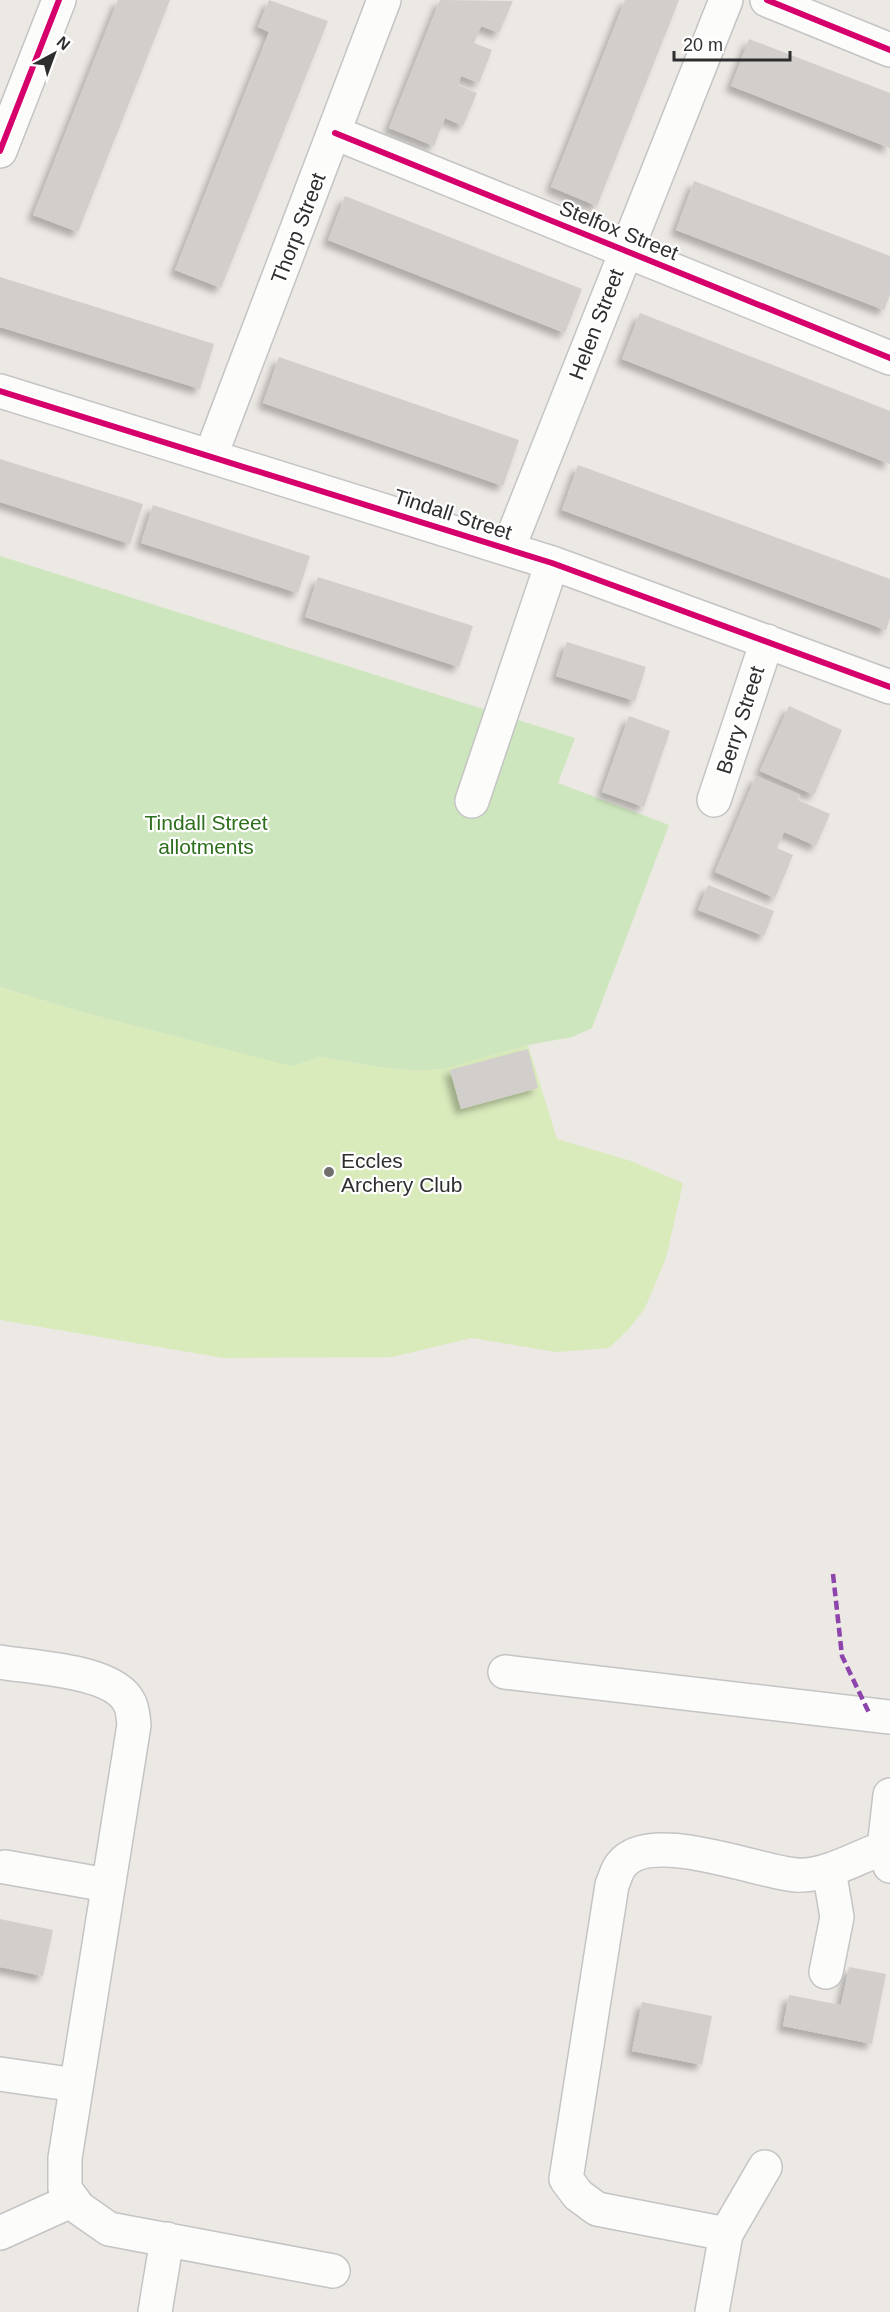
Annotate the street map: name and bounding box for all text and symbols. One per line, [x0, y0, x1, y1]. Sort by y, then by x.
north arrow [24, 24, 84, 84]
scale bar [674, 24, 790, 62]
text: N [54, 33, 73, 53]
text: 20 m [683, 35, 723, 55]
street label: Thorp Street [266, 169, 330, 287]
street label: Stelfox Street [556, 196, 682, 264]
street label: Helen Street [564, 265, 628, 383]
street label: Tindall Street [391, 484, 515, 544]
street label: Berry Street [712, 663, 768, 777]
park label: Tindall Street allotments [145, 811, 268, 858]
place label: Eccles Archery Club [341, 1149, 462, 1196]
marker: Eccles Archery Club [322, 1165, 336, 1179]

